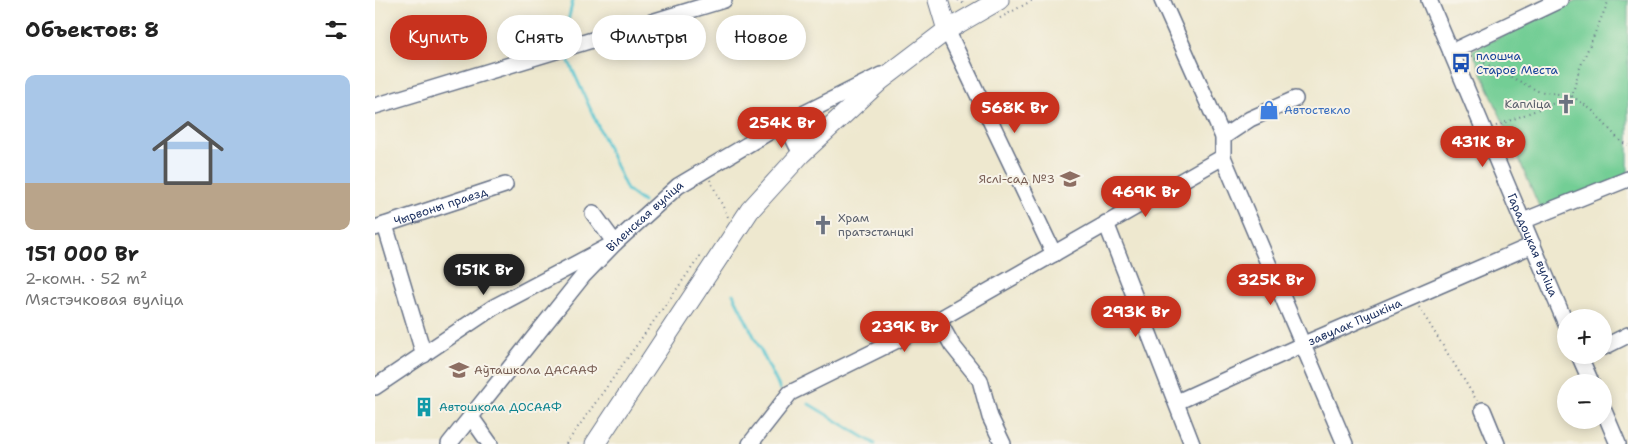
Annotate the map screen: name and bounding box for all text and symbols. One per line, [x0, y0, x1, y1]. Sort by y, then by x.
chip: Купить [390, 15, 487, 60]
chip: Снять [497, 15, 582, 60]
chip: Фильтры [592, 15, 706, 60]
chip: Новое [716, 15, 806, 60]
text: Объектов: 8 [25, 16, 159, 44]
icon: filters [322, 16, 350, 44]
place label: плошча Старое Места [1476, 48, 1559, 78]
bus stop icon: плошча Старое Места [1450, 52, 1472, 74]
pin: 568K Br [969, 92, 1061, 134]
church icon: Капліца [1555, 93, 1577, 115]
place label: Капліца [1505, 96, 1552, 112]
text: 568K Br [981, 97, 1049, 118]
shop icon: Автостекло [1258, 99, 1280, 121]
place label: Автостекло [1284, 102, 1351, 118]
pin: 254K Br [736, 106, 828, 149]
icon: home [143, 108, 233, 198]
text: 254K Br [748, 112, 816, 133]
pin: 431K Br [1437, 126, 1529, 168]
text: 431K Br [1451, 131, 1515, 152]
school or university icon: Яслі-сад №3 [1059, 168, 1081, 190]
place label: Яслі-сад №3 [979, 171, 1055, 187]
street label: Віленская вуліца [603, 176, 687, 255]
pin: 469K Br [1100, 176, 1192, 218]
text: 469K Br [1112, 181, 1180, 202]
street label: Чырвоны праезд [392, 183, 490, 229]
street label: Гарадоцкая вуліца [1504, 191, 1562, 300]
place label: Храм пратэстанцкі [838, 210, 914, 240]
church icon: Храм пратэстанцкі [812, 214, 834, 236]
text: 151 000 Br [25, 240, 139, 268]
pin: 151K Br [438, 254, 530, 296]
text: 151K Br [455, 259, 513, 280]
pin: 325K Br [1225, 264, 1317, 306]
text: 2-комн. · 52 m² [25, 268, 147, 289]
text: 325K Br [1238, 269, 1304, 290]
text: Мястэчковая вуліца [25, 289, 183, 310]
street label: завулак Пушкіна [1305, 294, 1405, 349]
pin: 293K Br [1090, 296, 1182, 338]
text: 293K Br [1102, 301, 1170, 322]
map controls [1557, 309, 1612, 429]
button: + [1557, 309, 1612, 364]
pin: 239K Br [859, 310, 951, 353]
text: 239K Br [871, 316, 939, 337]
school or university icon: Аўташкола ДАСААФ [448, 359, 470, 381]
place label: Аўташкола ДАСААФ [474, 362, 598, 378]
button: − [1557, 374, 1612, 429]
building icon: Автошкола ДОСААФ [413, 396, 435, 418]
place label: Автошкола ДОСААФ [439, 399, 562, 415]

